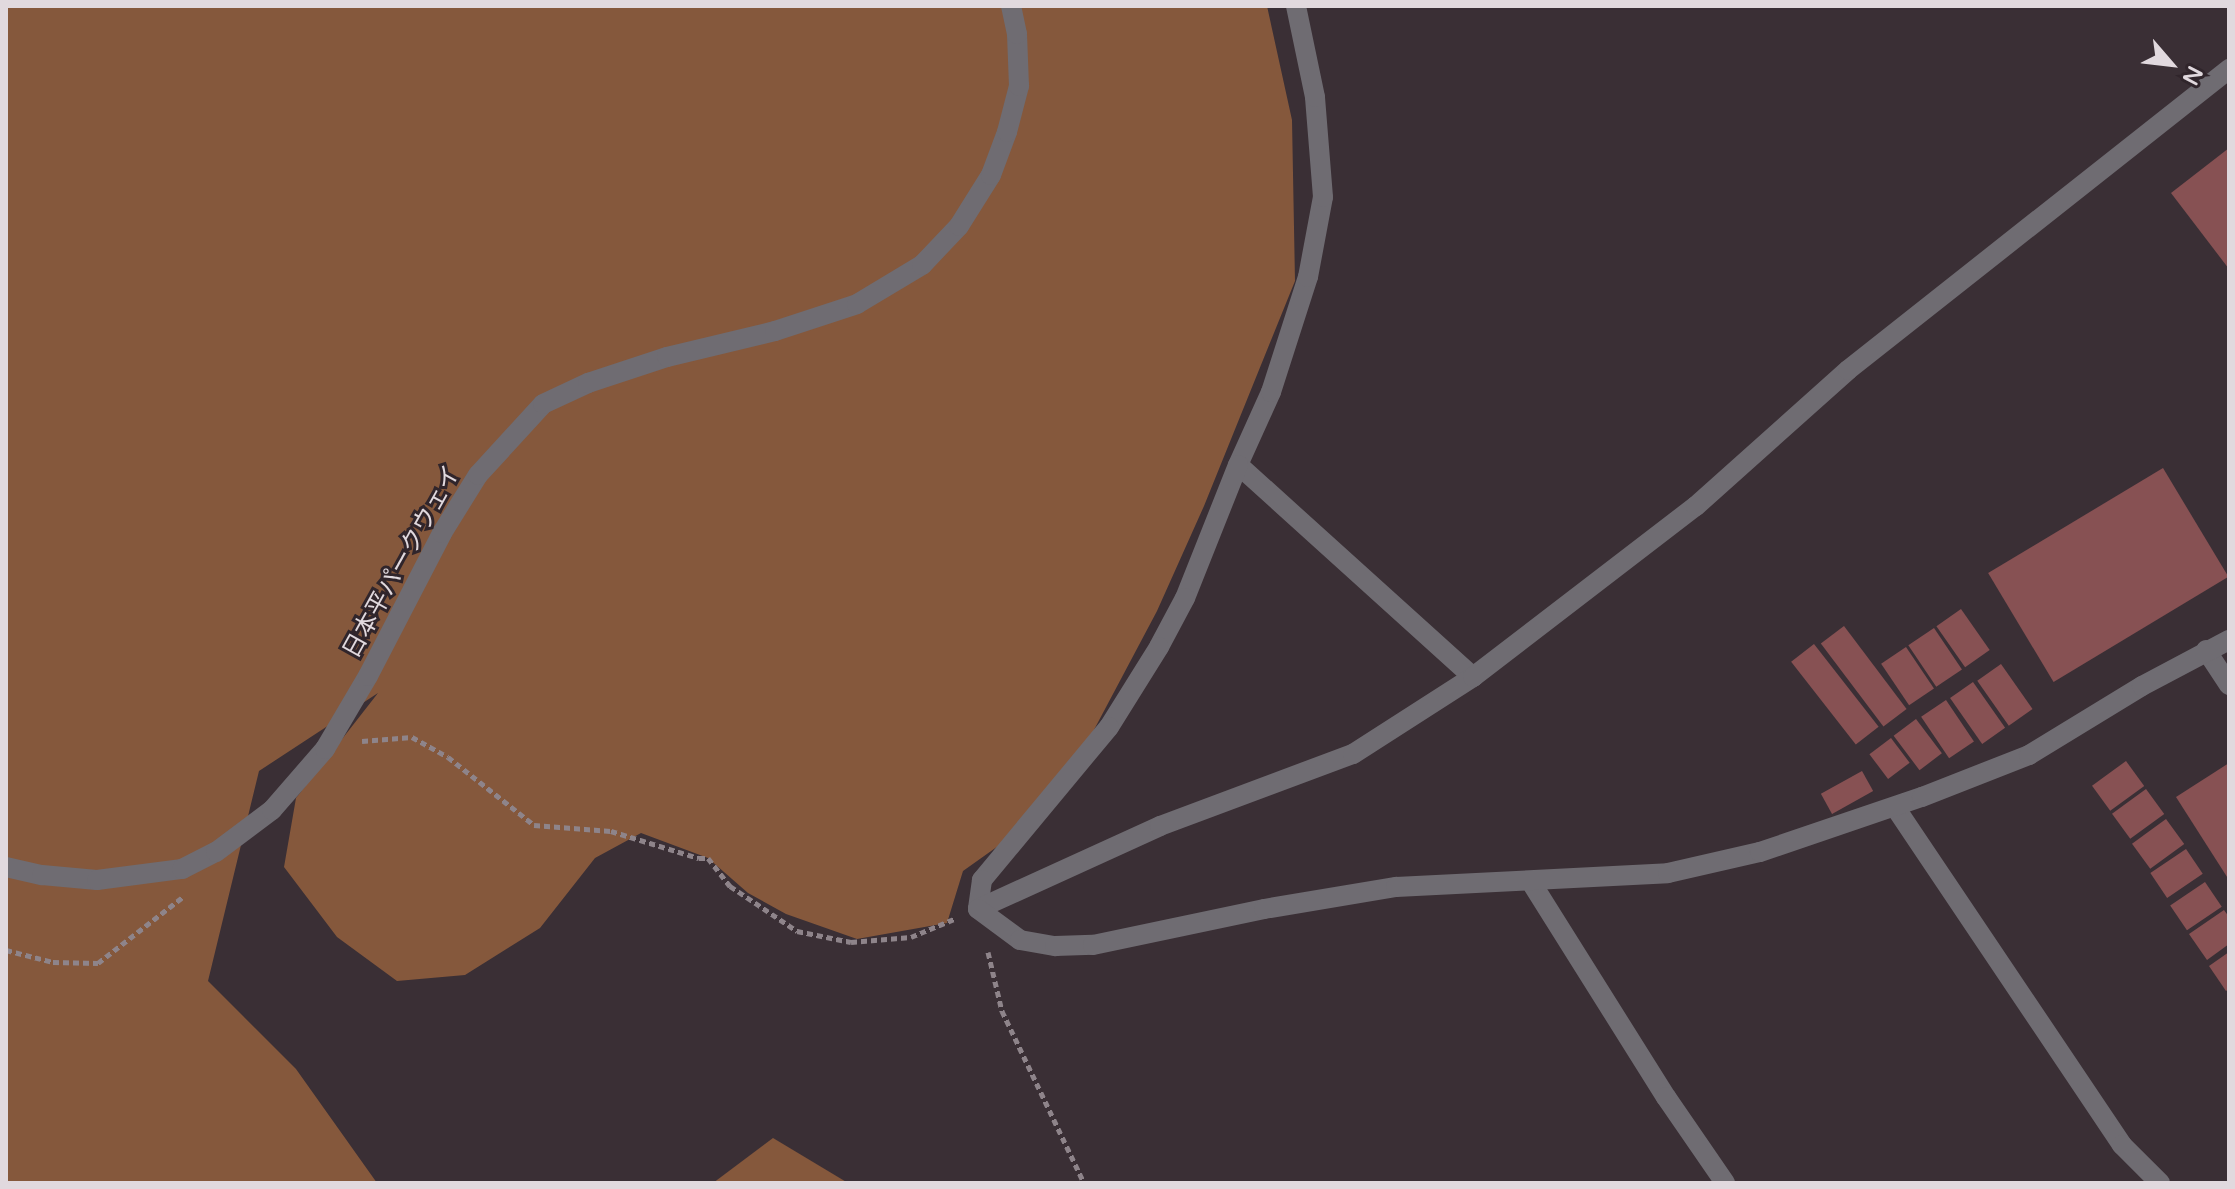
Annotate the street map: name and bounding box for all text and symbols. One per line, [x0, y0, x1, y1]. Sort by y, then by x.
north arrow [2131, 24, 2211, 104]
text: N [2177, 61, 2208, 89]
street label: 日本平パークウェイ [337, 461, 467, 663]

